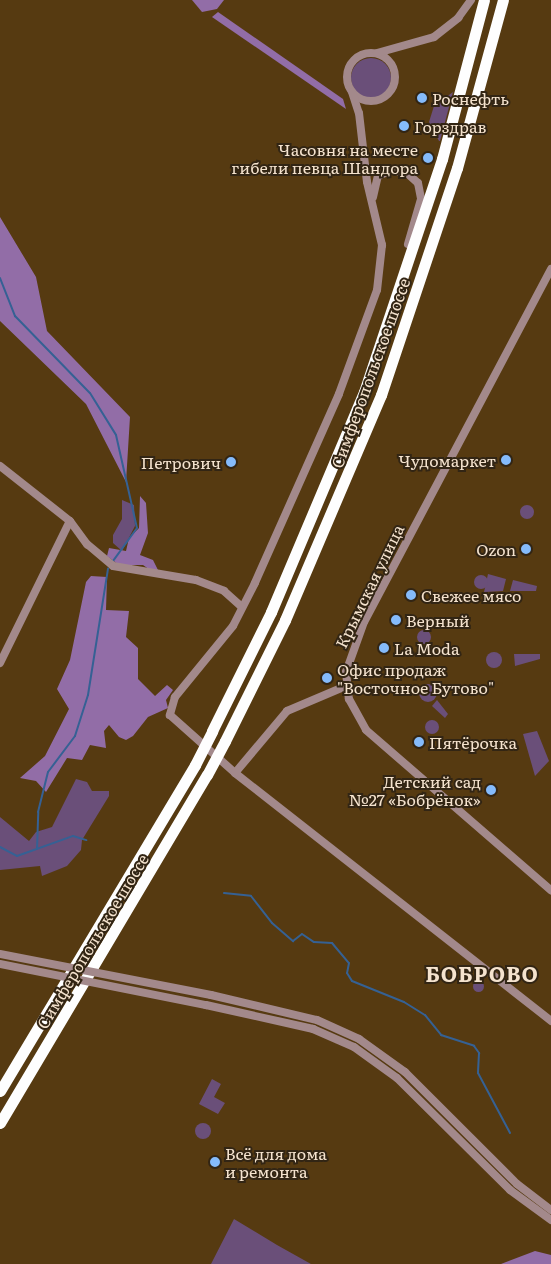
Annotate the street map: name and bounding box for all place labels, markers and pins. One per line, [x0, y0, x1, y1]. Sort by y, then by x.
place label: Роснефть [432, 88, 509, 108]
marker: Роснефть [416, 92, 428, 104]
place label: Горздрав [414, 116, 487, 136]
marker: Горздрав [398, 120, 410, 132]
place label: Часовня на месте гибели певца Шандора [231, 139, 418, 177]
marker: Часовня на месте гибели певца Шандора [422, 152, 434, 164]
place label: Чудомаркет [398, 450, 496, 470]
place label: Петрович [141, 452, 221, 472]
marker: Чудомаркет [500, 454, 512, 466]
marker: Петрович [225, 456, 237, 468]
place label: Ozon [476, 539, 516, 559]
marker: Ozon [520, 543, 532, 555]
place label: Свежее мясо [421, 585, 521, 605]
marker: Свежее мясо [405, 589, 417, 601]
place label: Верный [406, 610, 470, 630]
marker: Верный [390, 614, 402, 626]
place label: La Moda [394, 638, 460, 658]
marker: La Moda [378, 642, 390, 654]
place label: Офис продаж "Восточное Бутово" [337, 659, 494, 697]
marker: Офис продаж "Восточное Бутово" [321, 672, 333, 684]
place label: Пятёрочка [429, 732, 517, 752]
marker: Пятёрочка [413, 736, 425, 748]
place label: Детский сад №27 «Бобрёнок» [349, 771, 481, 809]
marker: Детский сад №27 «Бобрёнок» [485, 784, 497, 796]
place label: Всё для дома и ремонта [225, 1143, 327, 1181]
marker: Всё для дома и ремонта [209, 1156, 221, 1168]

